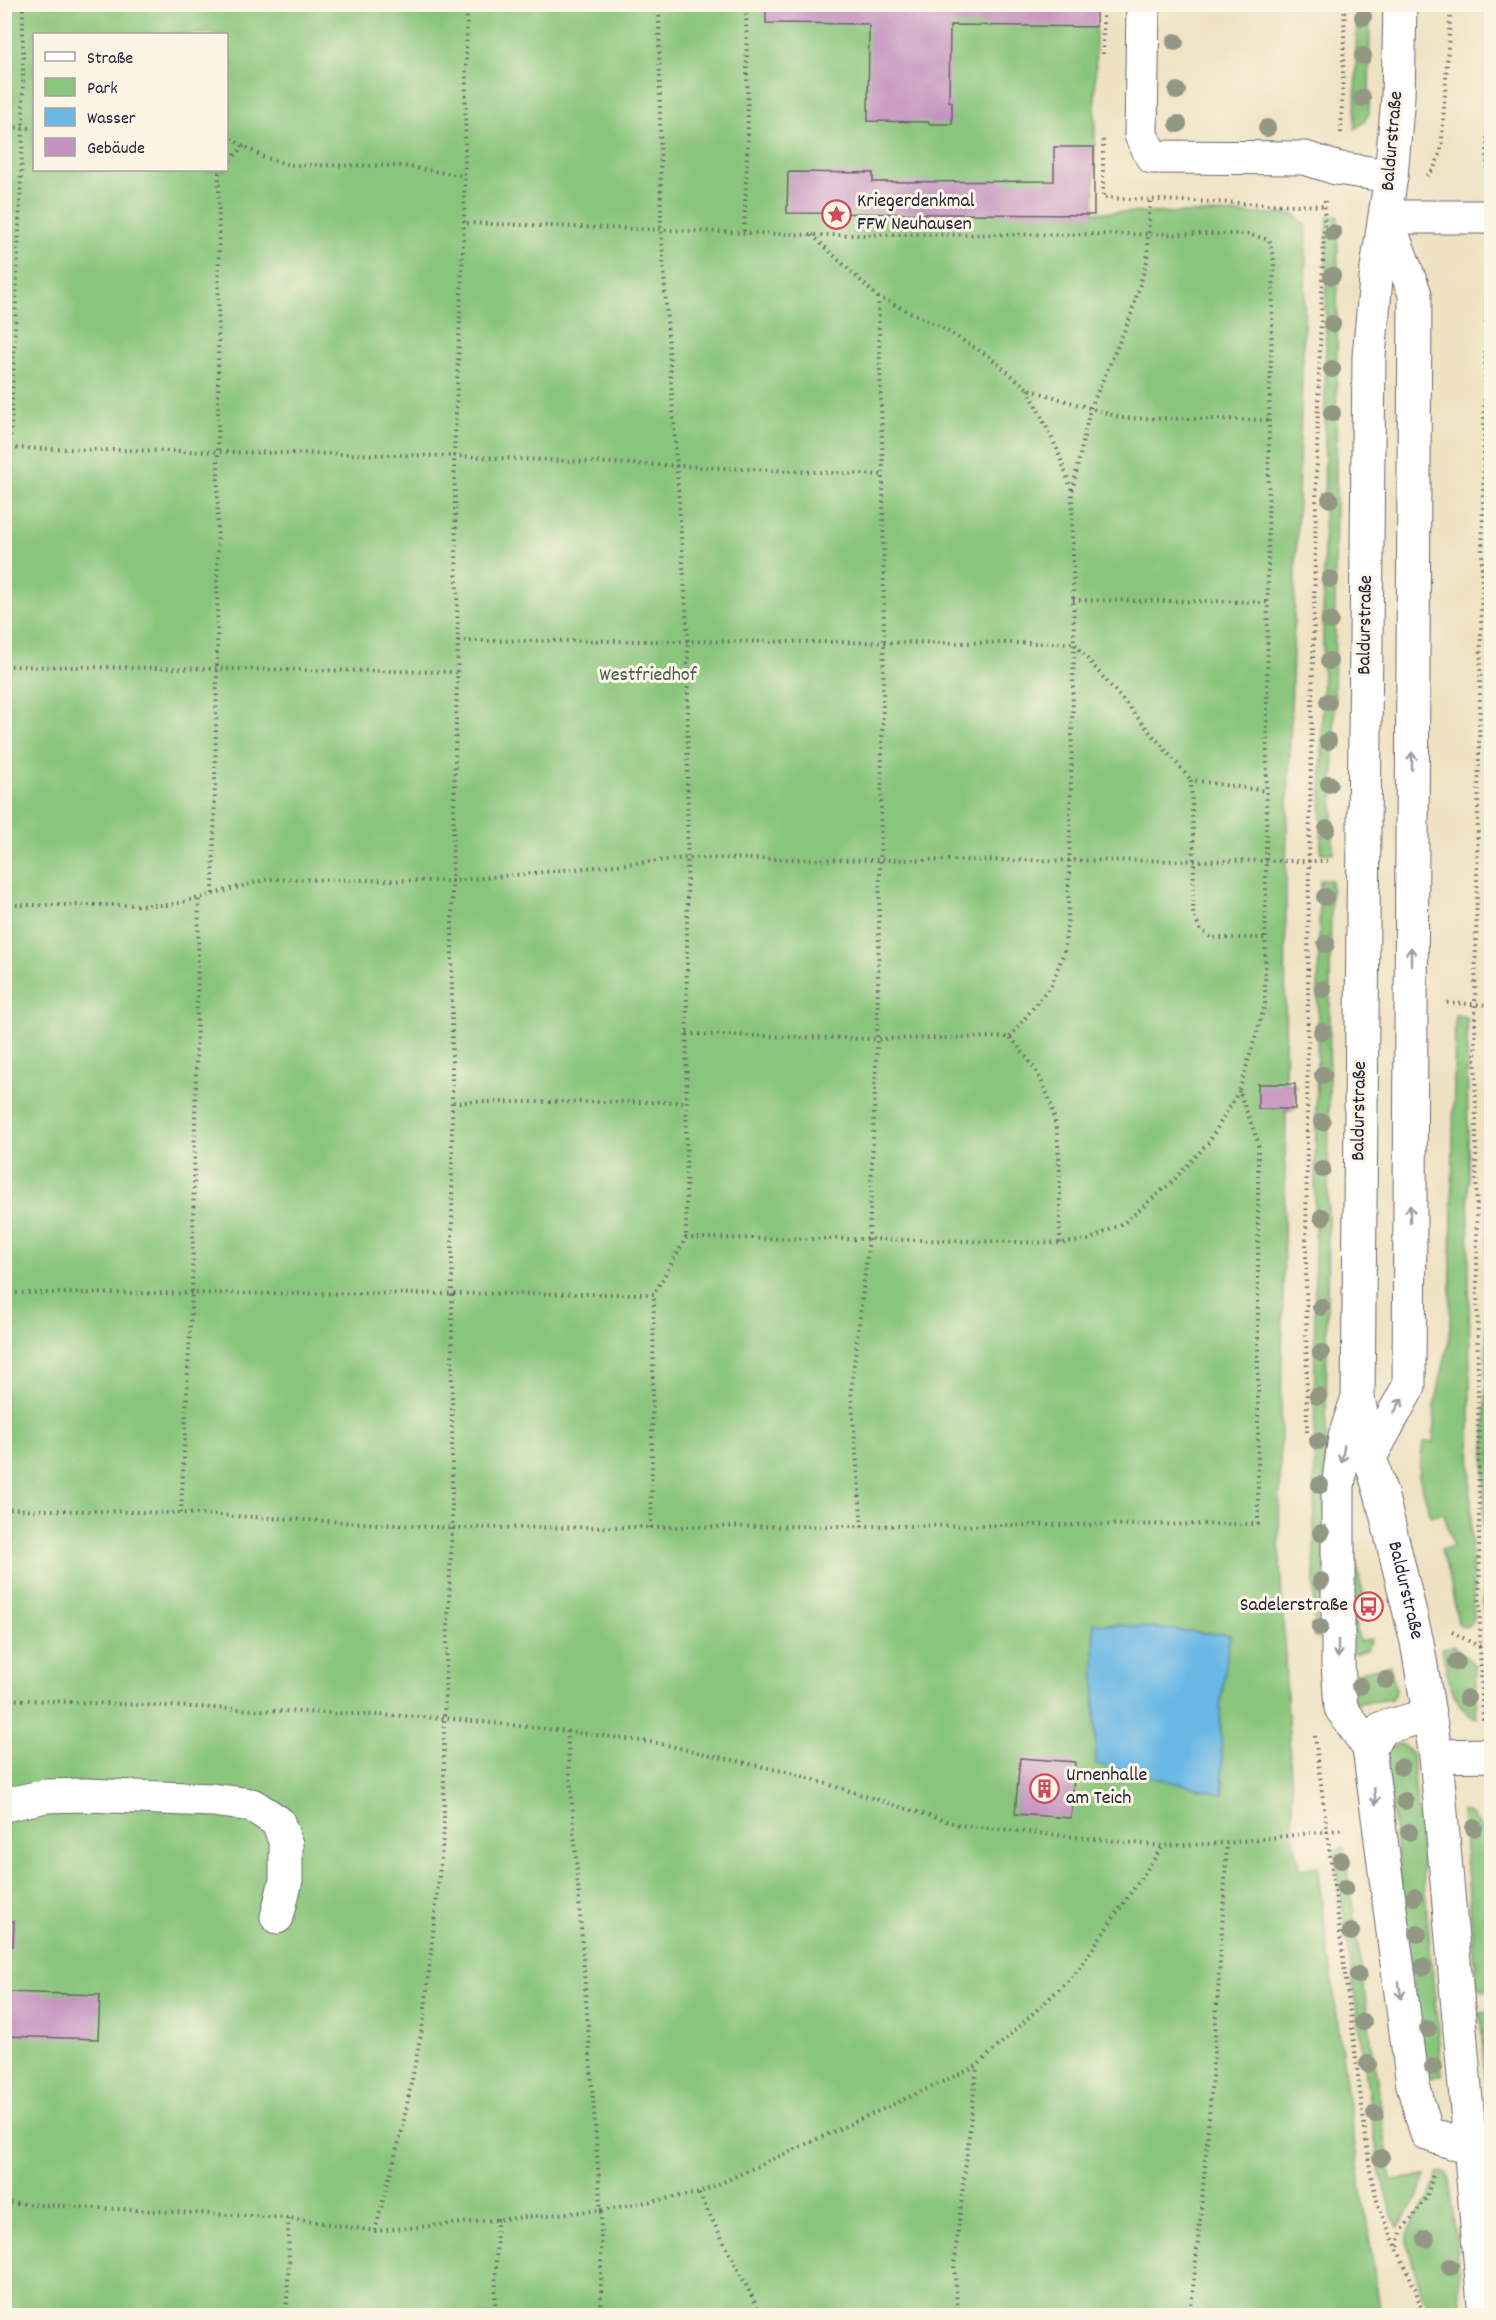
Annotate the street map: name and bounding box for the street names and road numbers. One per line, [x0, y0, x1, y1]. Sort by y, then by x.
street label: Baldurstraße [1375, 90, 1411, 192]
street label: Baldurstraße [1351, 575, 1381, 675]
street label: Baldurstraße [1345, 1061, 1375, 1161]
street label: Baldurstraße [1379, 1539, 1430, 1643]

